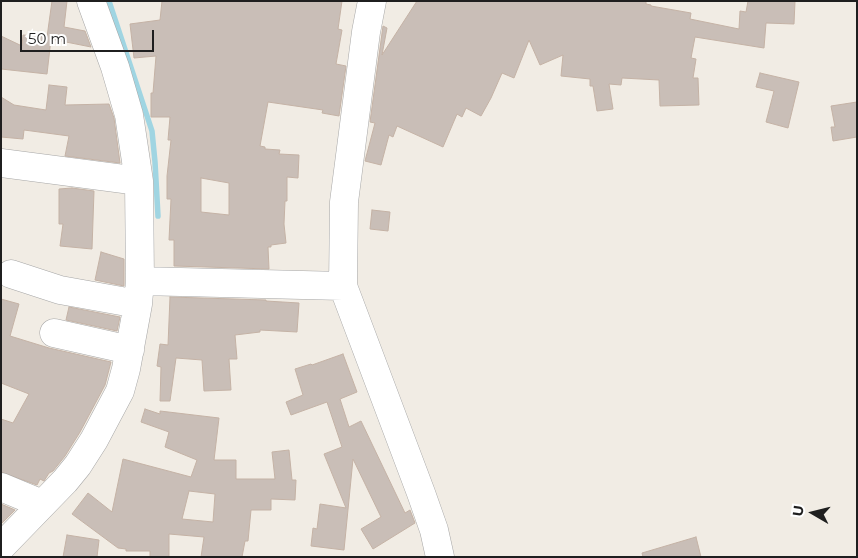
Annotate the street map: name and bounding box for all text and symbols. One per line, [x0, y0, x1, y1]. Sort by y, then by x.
scale bar [22, 20, 156, 52]
text: 50 m [28, 29, 66, 48]
north arrow [788, 488, 838, 538]
text: U [788, 504, 808, 518]

